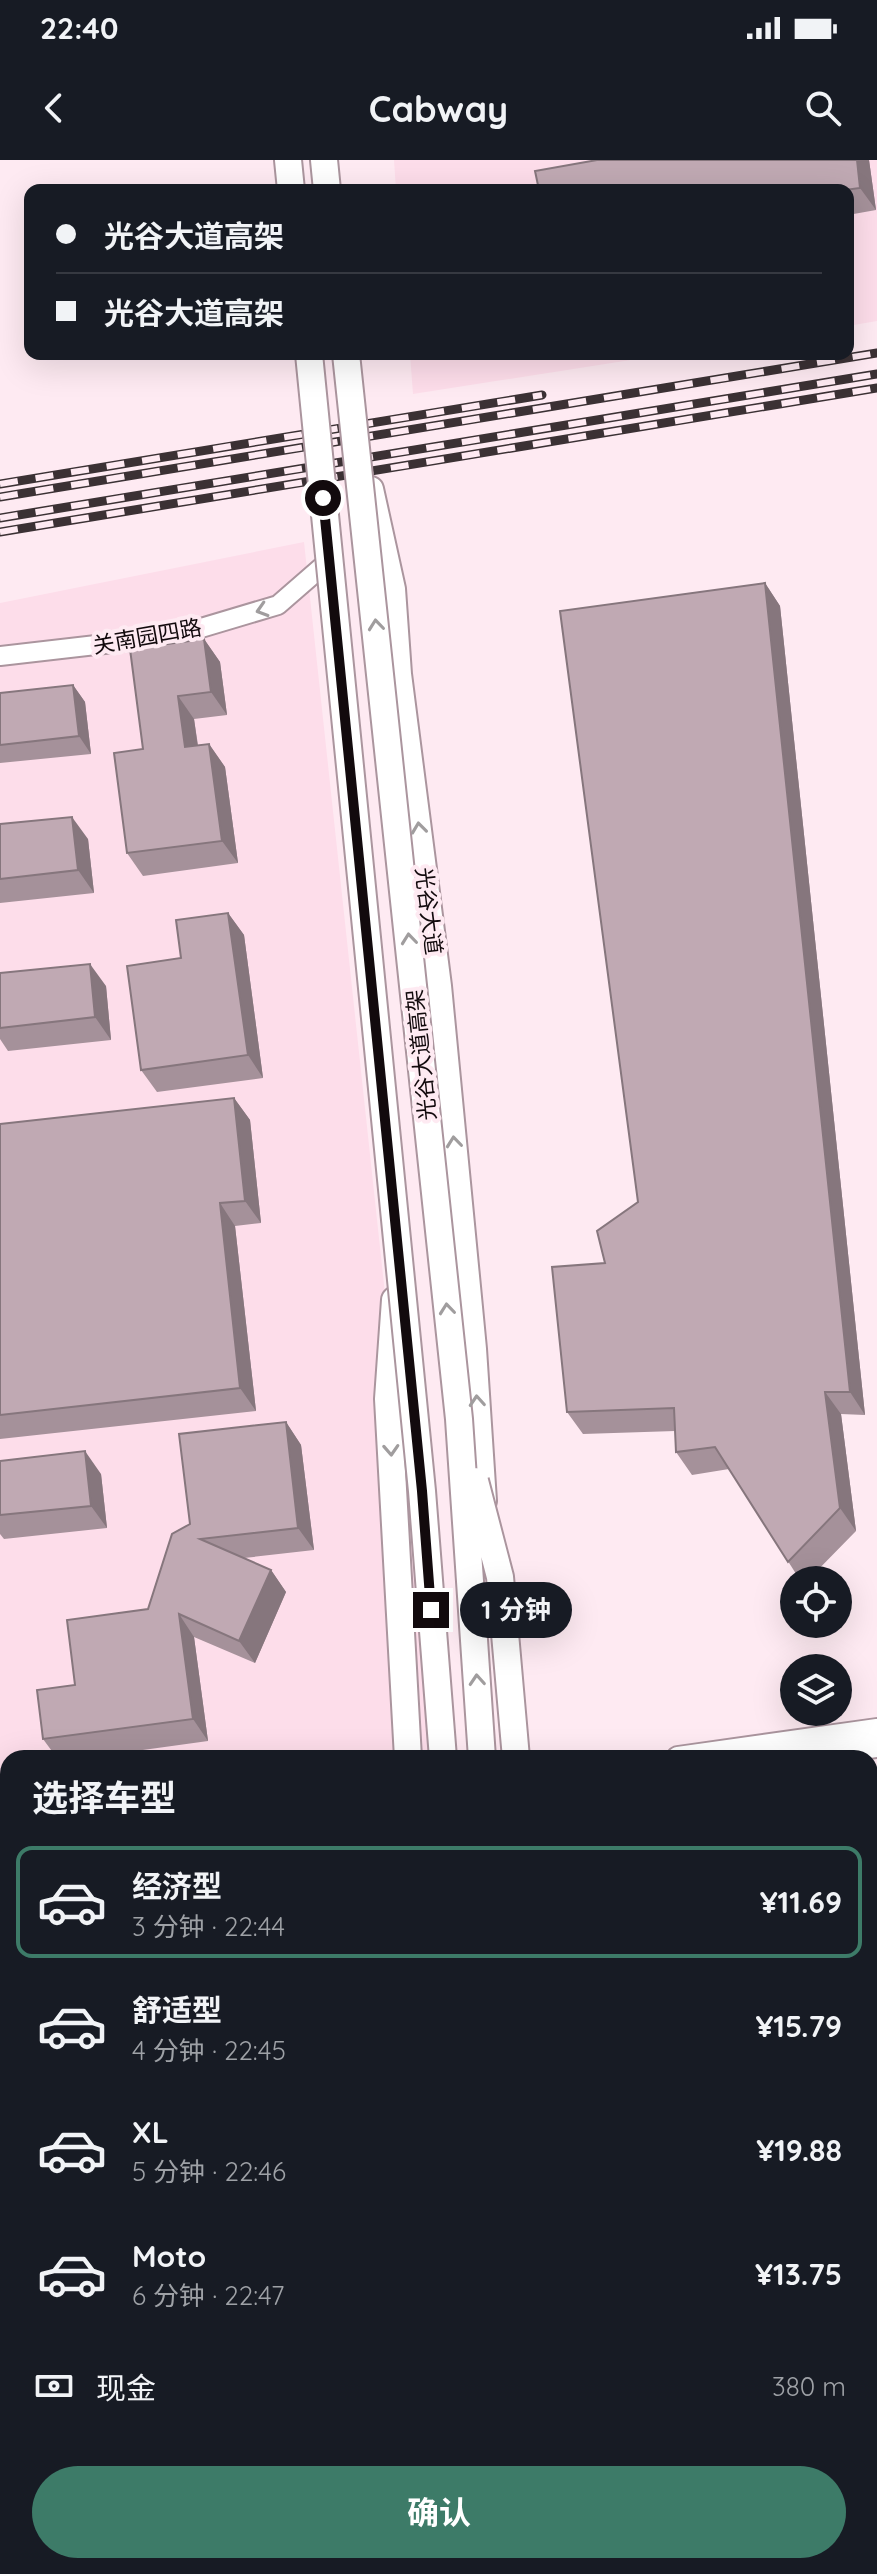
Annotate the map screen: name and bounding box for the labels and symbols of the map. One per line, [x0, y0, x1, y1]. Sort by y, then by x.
route start [305, 480, 341, 516]
one-way arrow [255, 601, 269, 617]
street label: 关南园四路 [90, 613, 204, 659]
one-way arrow [367, 618, 384, 631]
one-way arrow [410, 821, 427, 834]
street label: 光谷大道 [410, 866, 448, 956]
one-way arrow [400, 932, 417, 945]
street label: 光谷大道高架 [400, 988, 442, 1122]
one-way arrow [445, 1135, 462, 1148]
one-way arrow [439, 1302, 456, 1315]
one-way arrow [469, 1394, 486, 1407]
one-way arrow [382, 1444, 399, 1457]
callout: 1 分钟 [459, 1582, 571, 1638]
route end [413, 1592, 449, 1628]
one-way arrow [469, 1673, 486, 1686]

